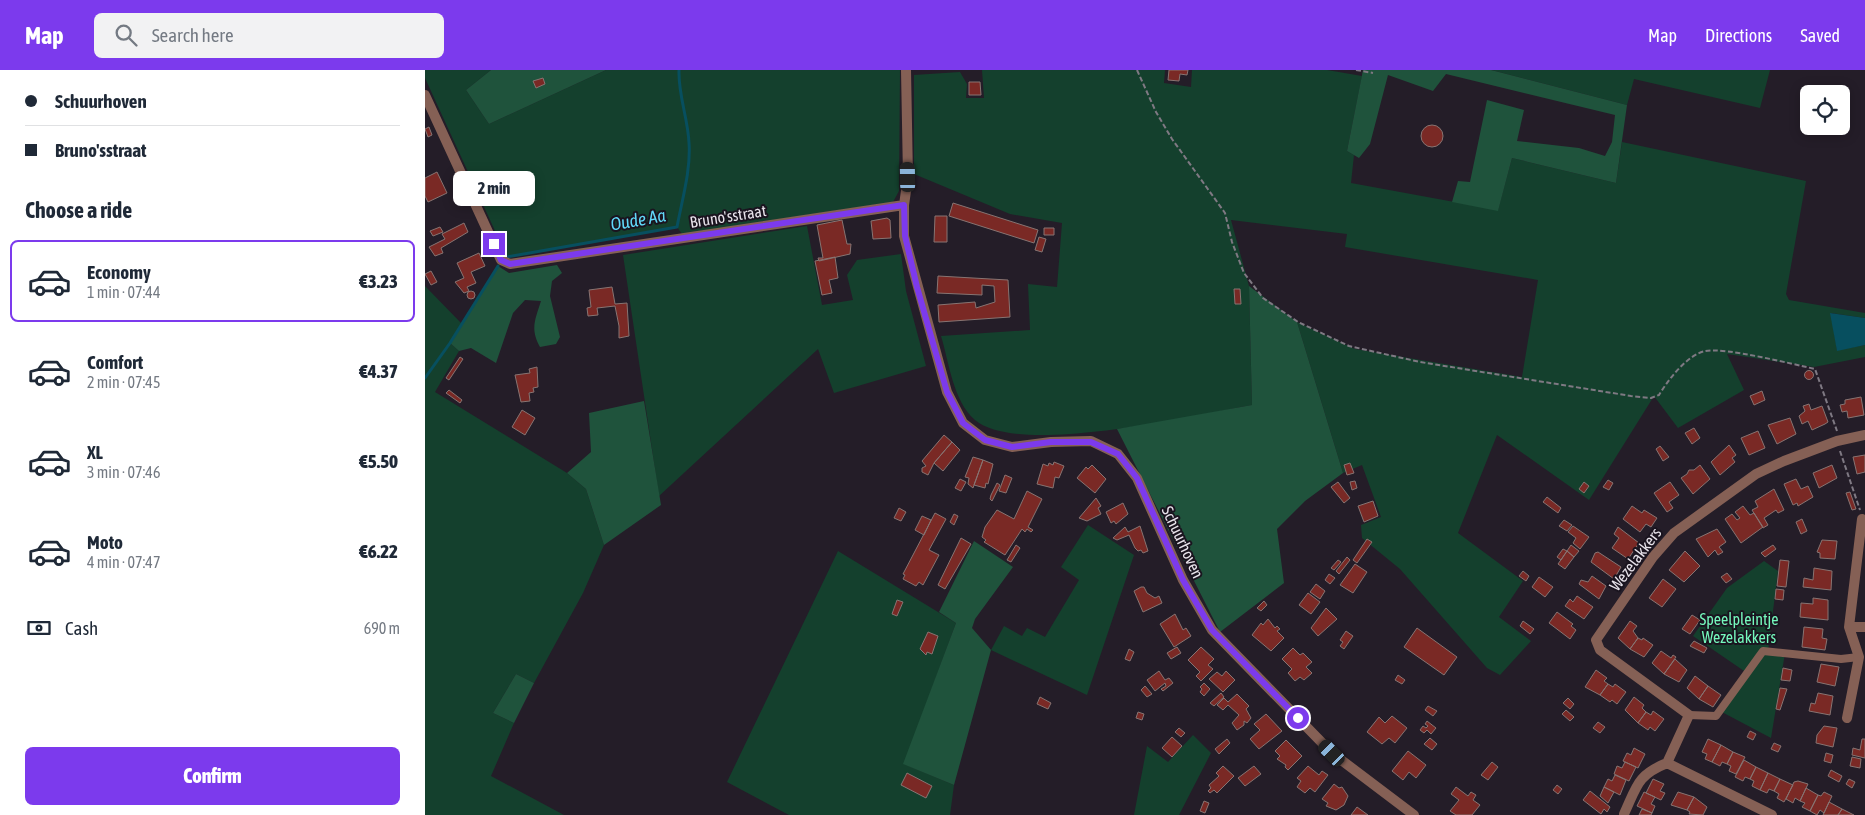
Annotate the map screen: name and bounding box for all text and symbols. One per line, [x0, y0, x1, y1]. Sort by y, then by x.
search box [94, 13, 444, 58]
icon: search [112, 21, 140, 49]
text: Map [25, 22, 64, 49]
text: Search here [152, 24, 234, 46]
text: Map [1648, 25, 1677, 46]
text: Directions [1705, 25, 1772, 46]
text: Saved [1800, 25, 1840, 46]
map controls [1800, 85, 1850, 135]
button: locate [1800, 85, 1850, 135]
text: Schuurhoven [55, 90, 147, 112]
text: Bruno'sstraat [55, 139, 147, 161]
car [900, 162, 915, 192]
callout: 2 min [453, 171, 535, 206]
text: 2 min [478, 179, 510, 197]
text: Choose a ride [25, 197, 132, 223]
street label: Bruno'sstraat [689, 201, 768, 231]
water label: Oude Aa [609, 204, 668, 235]
route end [483, 233, 505, 255]
icon: car [27, 259, 72, 304]
text: Economy [87, 261, 151, 283]
text: €3.23 [359, 270, 398, 292]
text: 1 min · 07:44 [87, 283, 160, 301]
icon: car [27, 349, 72, 394]
text: Comfort [87, 351, 143, 373]
text: €4.37 [359, 360, 398, 382]
text: 2 min · 07:45 [87, 373, 160, 391]
icon: car [27, 439, 72, 484]
text: XL [87, 441, 103, 463]
text: €5.50 [359, 450, 398, 472]
text: 3 min · 07:46 [87, 463, 160, 481]
street label: Schuurhoven [1159, 503, 1207, 581]
street label: Wezelakkers [1605, 524, 1665, 594]
icon: car [27, 529, 72, 574]
text: Moto [87, 531, 123, 553]
text: €6.22 [359, 540, 398, 562]
text: 4 min · 07:47 [87, 553, 160, 571]
park label: Speelpleintje Wezelakkers [1700, 610, 1778, 646]
icon: cash [25, 614, 53, 642]
text: Cash [65, 617, 98, 639]
text: 690 m [364, 619, 400, 637]
route start [1287, 707, 1309, 729]
car [1316, 737, 1347, 769]
button: Confirm [25, 747, 400, 805]

